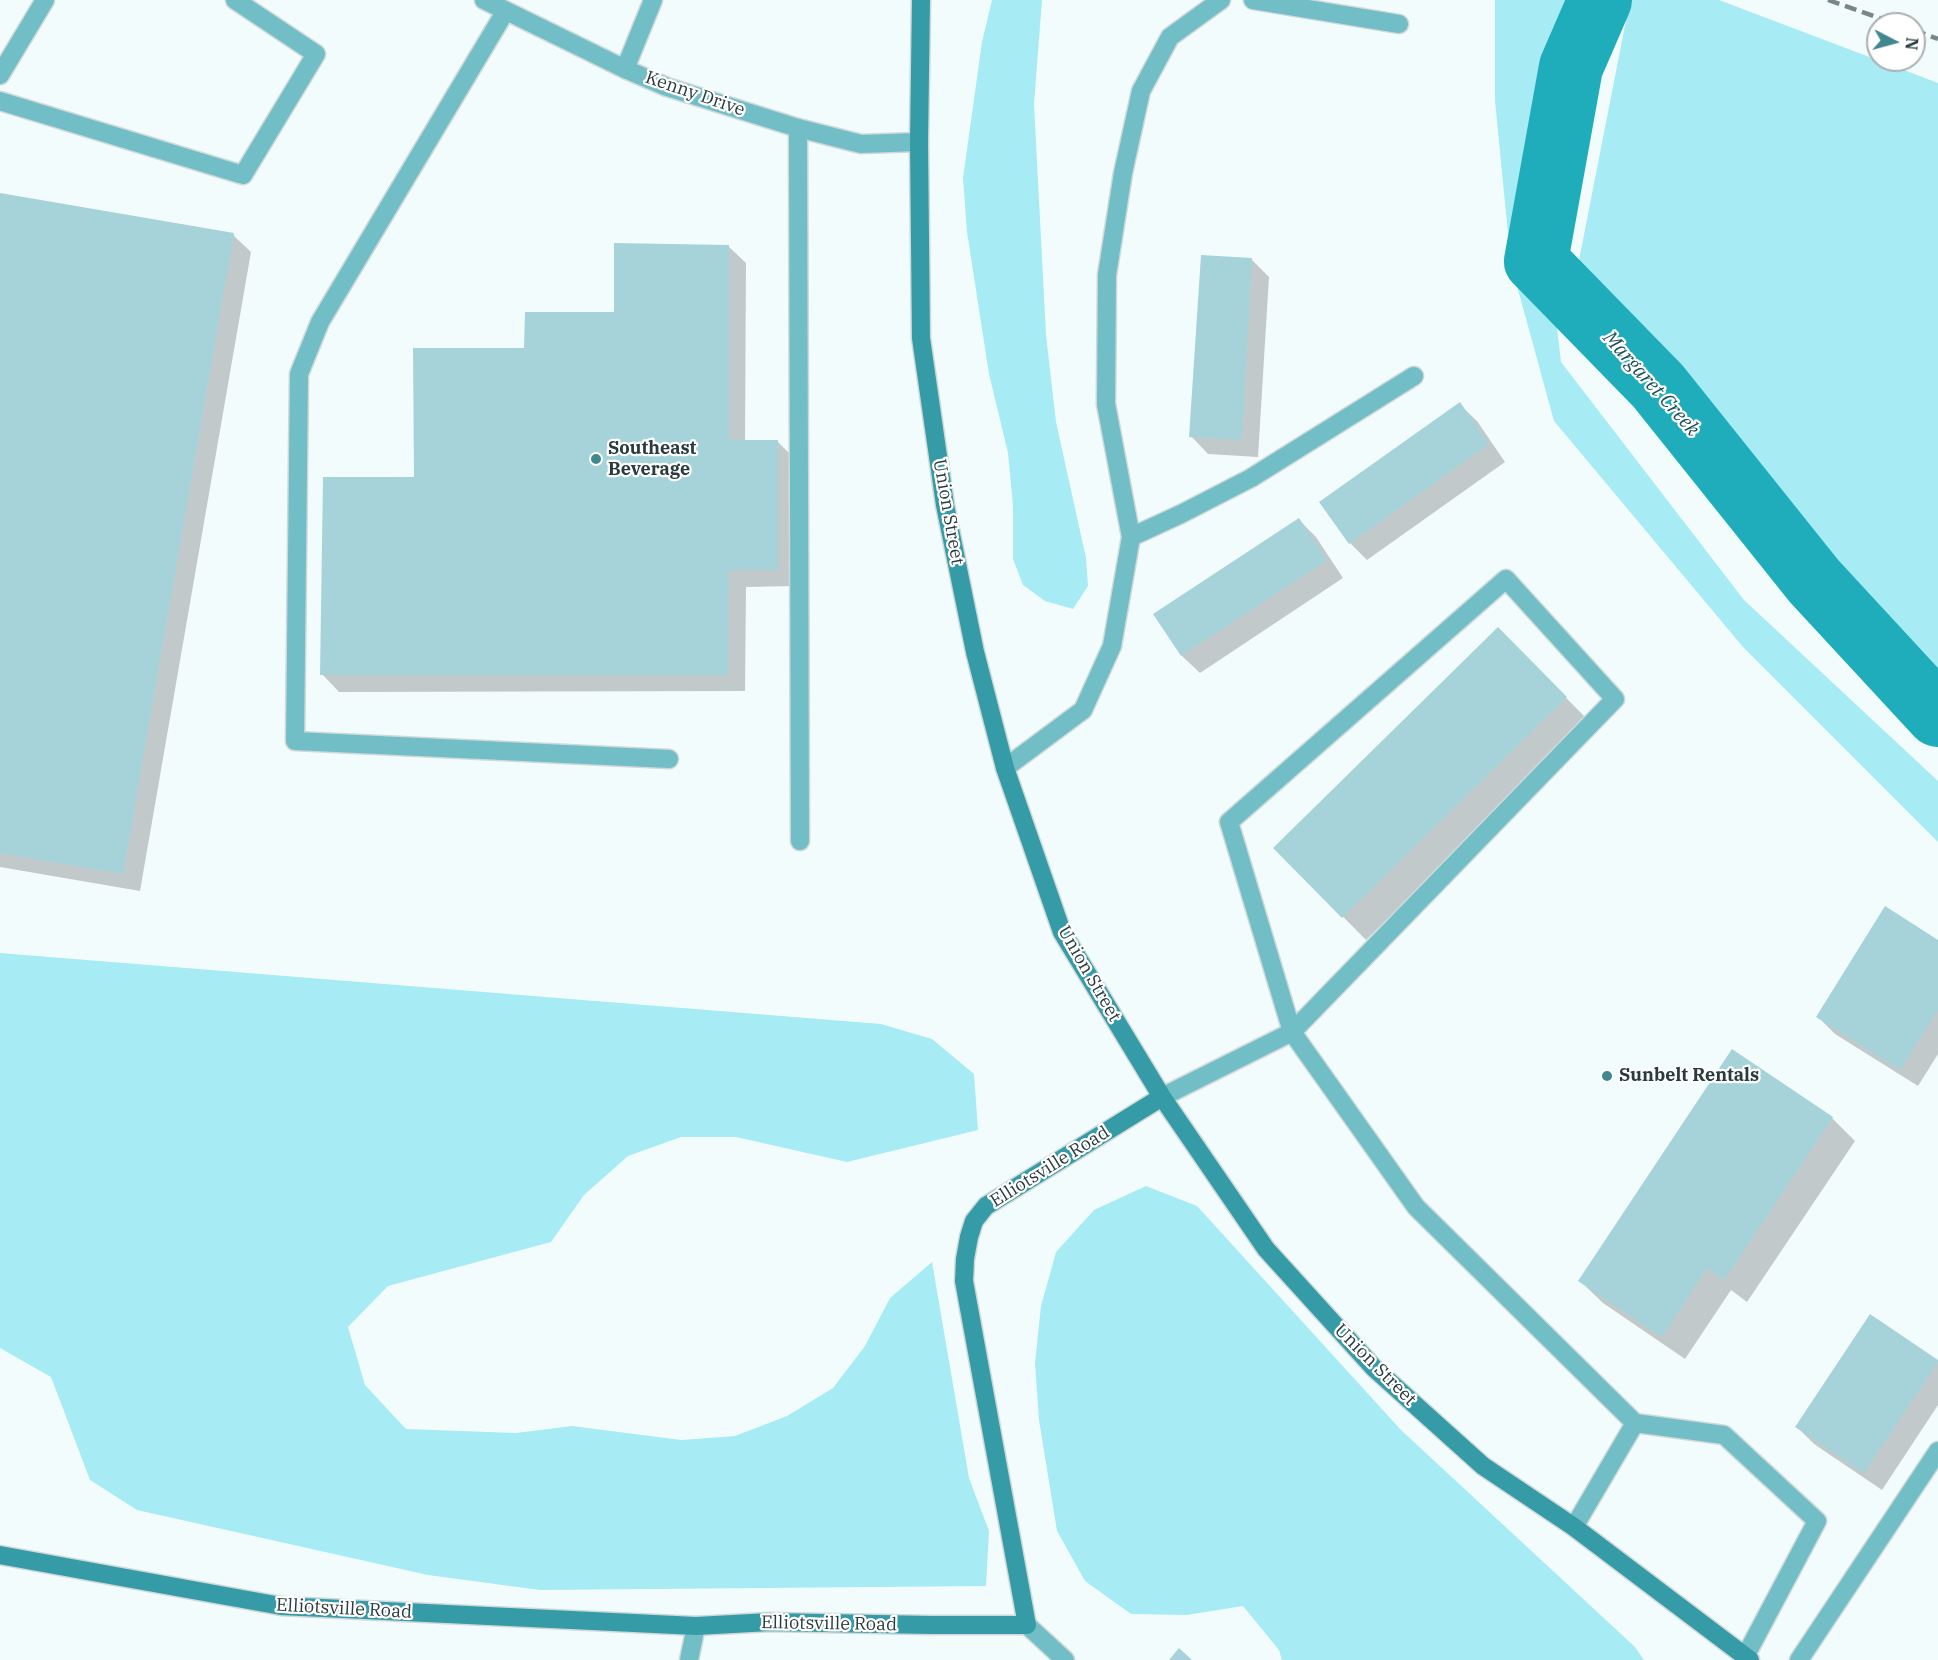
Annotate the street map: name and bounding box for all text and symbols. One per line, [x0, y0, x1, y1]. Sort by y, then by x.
north arrow [1866, 12, 1926, 72]
text: N [1901, 36, 1923, 51]
street label: Kenny Drive [642, 67, 748, 121]
water label: Margaret Creek [1598, 327, 1704, 441]
place label: Southeast Beverage [608, 438, 696, 480]
marker: Southeast Beverage [589, 452, 603, 466]
street label: Union Street [928, 458, 968, 566]
street label: Union Street [1053, 922, 1125, 1026]
place label: Sunbelt Rentals [1619, 1065, 1759, 1087]
marker: Sunbelt Rentals [1600, 1069, 1614, 1083]
street label: Elliotsville Road [987, 1122, 1113, 1212]
street label: Union Street [1330, 1320, 1420, 1410]
street label: Elliotsville Road [276, 1595, 412, 1623]
street label: Elliotsville Road [761, 1612, 897, 1636]

